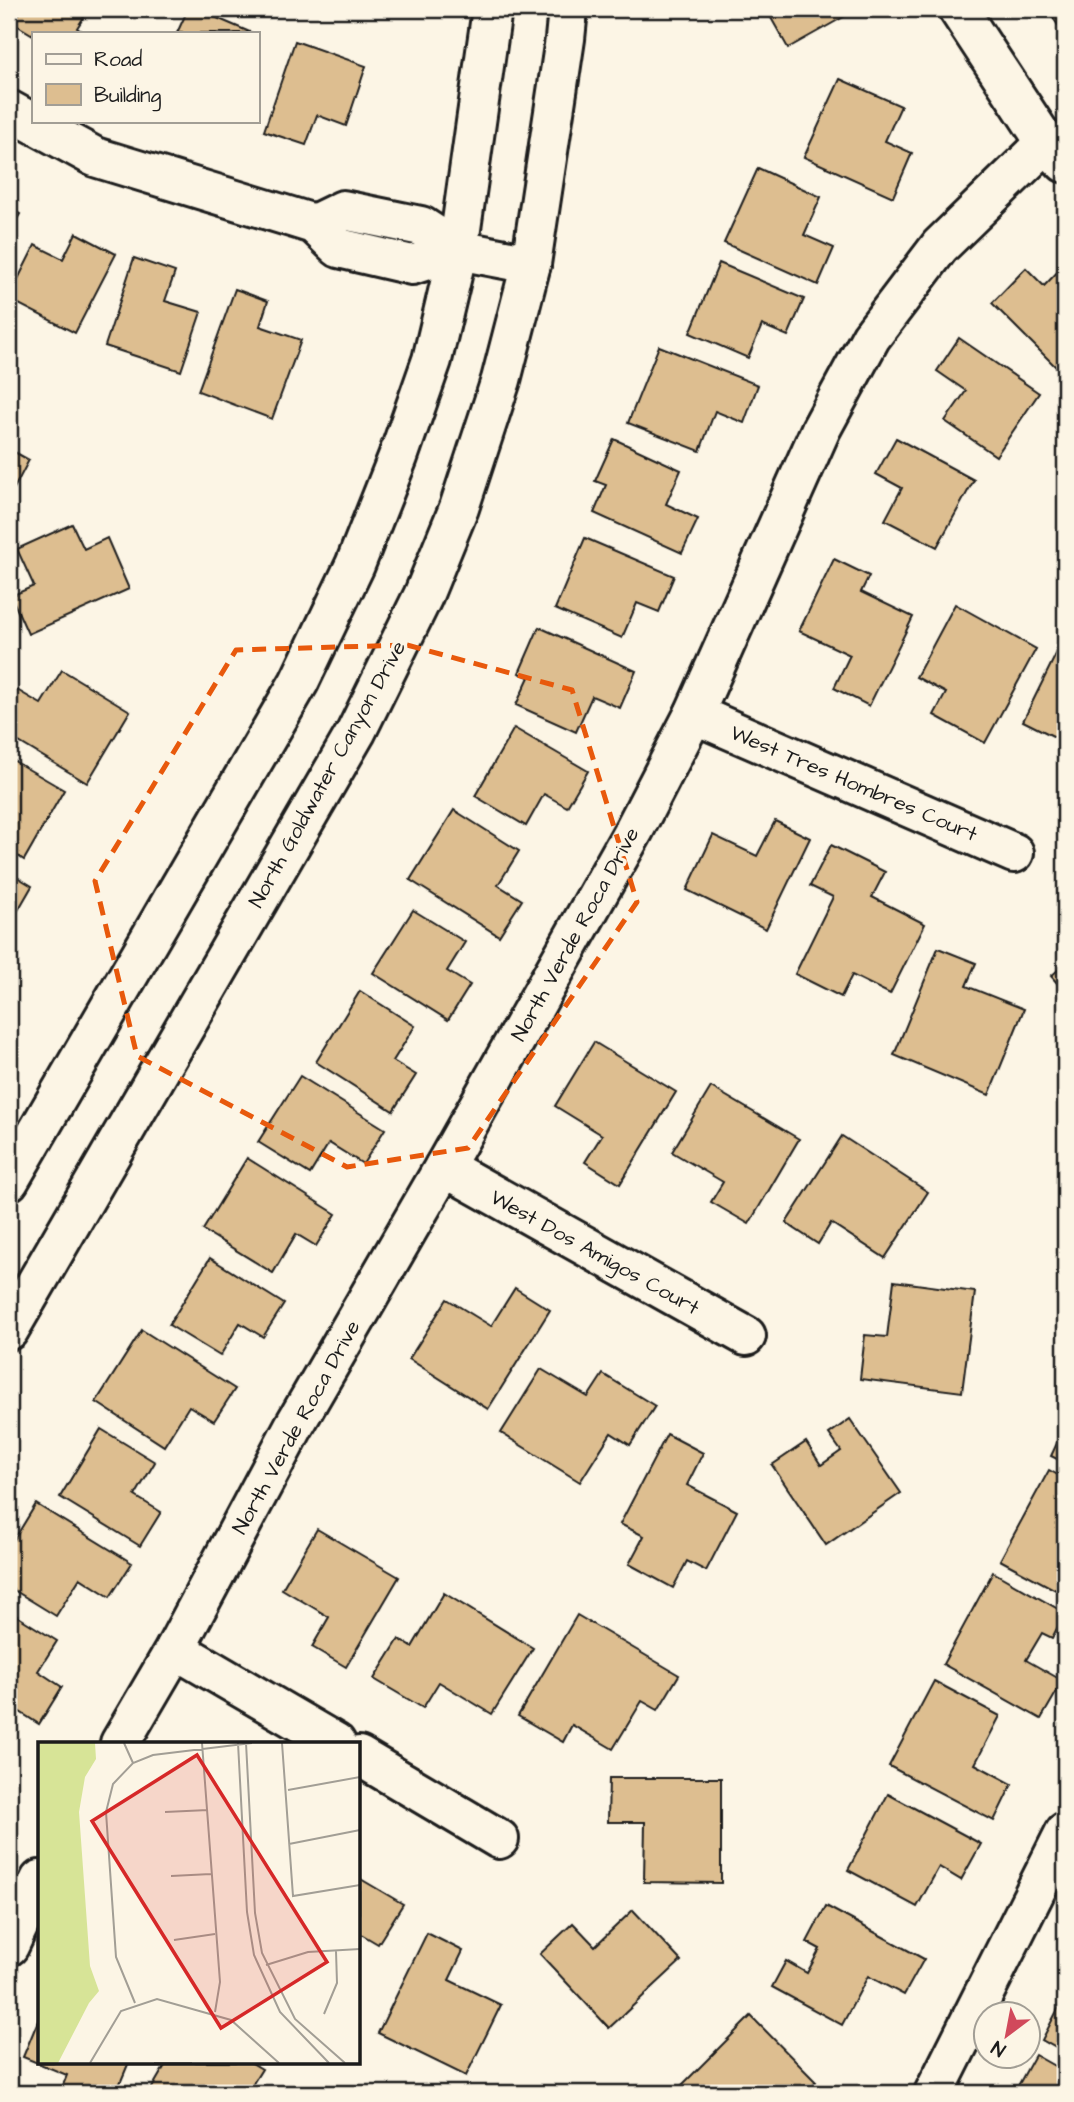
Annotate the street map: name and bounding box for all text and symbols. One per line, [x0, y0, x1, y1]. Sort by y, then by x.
legend [32, 32, 259, 122]
text: Road [94, 45, 142, 74]
text: Building [94, 81, 162, 112]
street label: North Goldwater Canyon Drive [242, 636, 415, 914]
street label: West Tres Hombres Court [726, 718, 982, 849]
street label: North Verde Roca Drive [505, 822, 646, 1046]
street label: West Dos Amigos Court [484, 1183, 705, 1324]
street label: North Verde Roca Drive [226, 1315, 367, 1539]
inset map [38, 1742, 360, 2064]
north arrow [972, 2000, 1042, 2070]
text: N [987, 2033, 1011, 2063]

